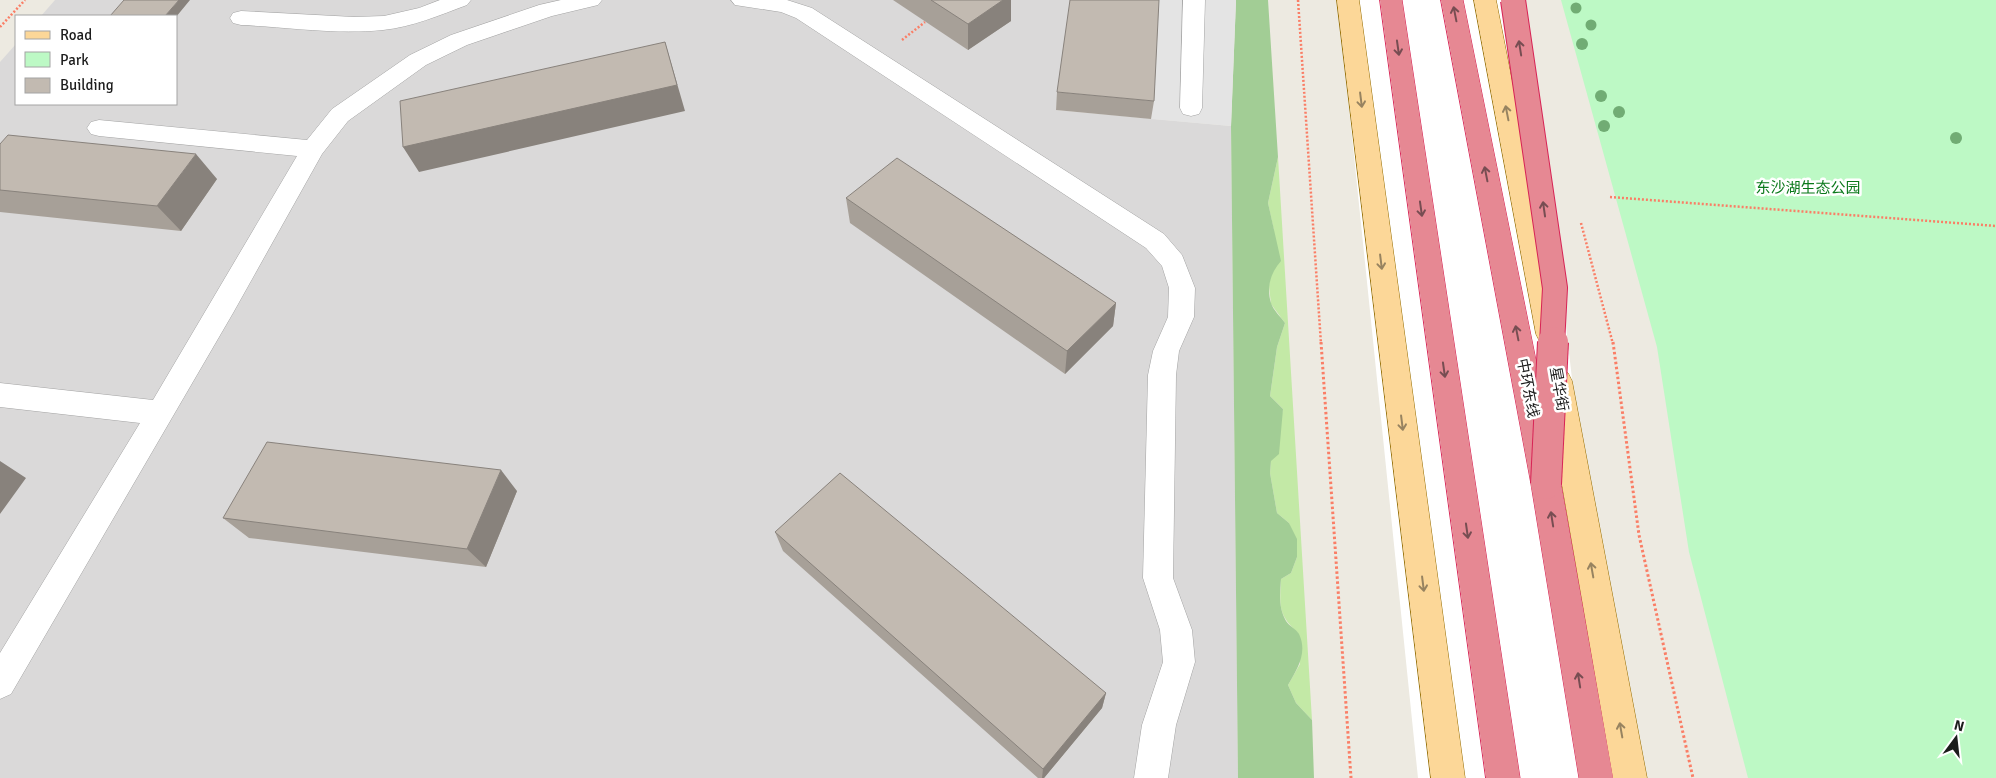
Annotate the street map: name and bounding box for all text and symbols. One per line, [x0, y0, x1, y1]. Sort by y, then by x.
one-way arrow [1450, 7, 1459, 23]
legend [15, 15, 178, 105]
text: Road [60, 26, 92, 44]
one-way arrow [1393, 40, 1403, 56]
one-way arrow [1515, 40, 1525, 56]
text: Park [60, 51, 89, 69]
text: Building [60, 76, 114, 94]
one-way arrow [1356, 92, 1366, 108]
one-way arrow [1502, 106, 1512, 122]
one-way arrow [1481, 166, 1490, 182]
park label: 东沙湖生态公园 [1755, 179, 1861, 197]
one-way arrow [1416, 201, 1426, 217]
one-way arrow [1538, 201, 1548, 217]
one-way arrow [1377, 253, 1387, 269]
one-way arrow [1512, 326, 1521, 342]
street label: 中环东线 [1513, 357, 1543, 419]
one-way arrow [1439, 362, 1449, 378]
street label: 星华街 [1546, 365, 1572, 413]
one-way arrow [1397, 414, 1407, 430]
one-way arrow [1547, 512, 1557, 528]
one-way arrow [1463, 522, 1473, 538]
one-way arrow [1587, 563, 1597, 579]
one-way arrow [1418, 576, 1428, 592]
one-way arrow [1574, 672, 1584, 688]
north arrow [1931, 713, 1981, 763]
text: N [1952, 716, 1966, 735]
one-way arrow [1616, 722, 1626, 738]

